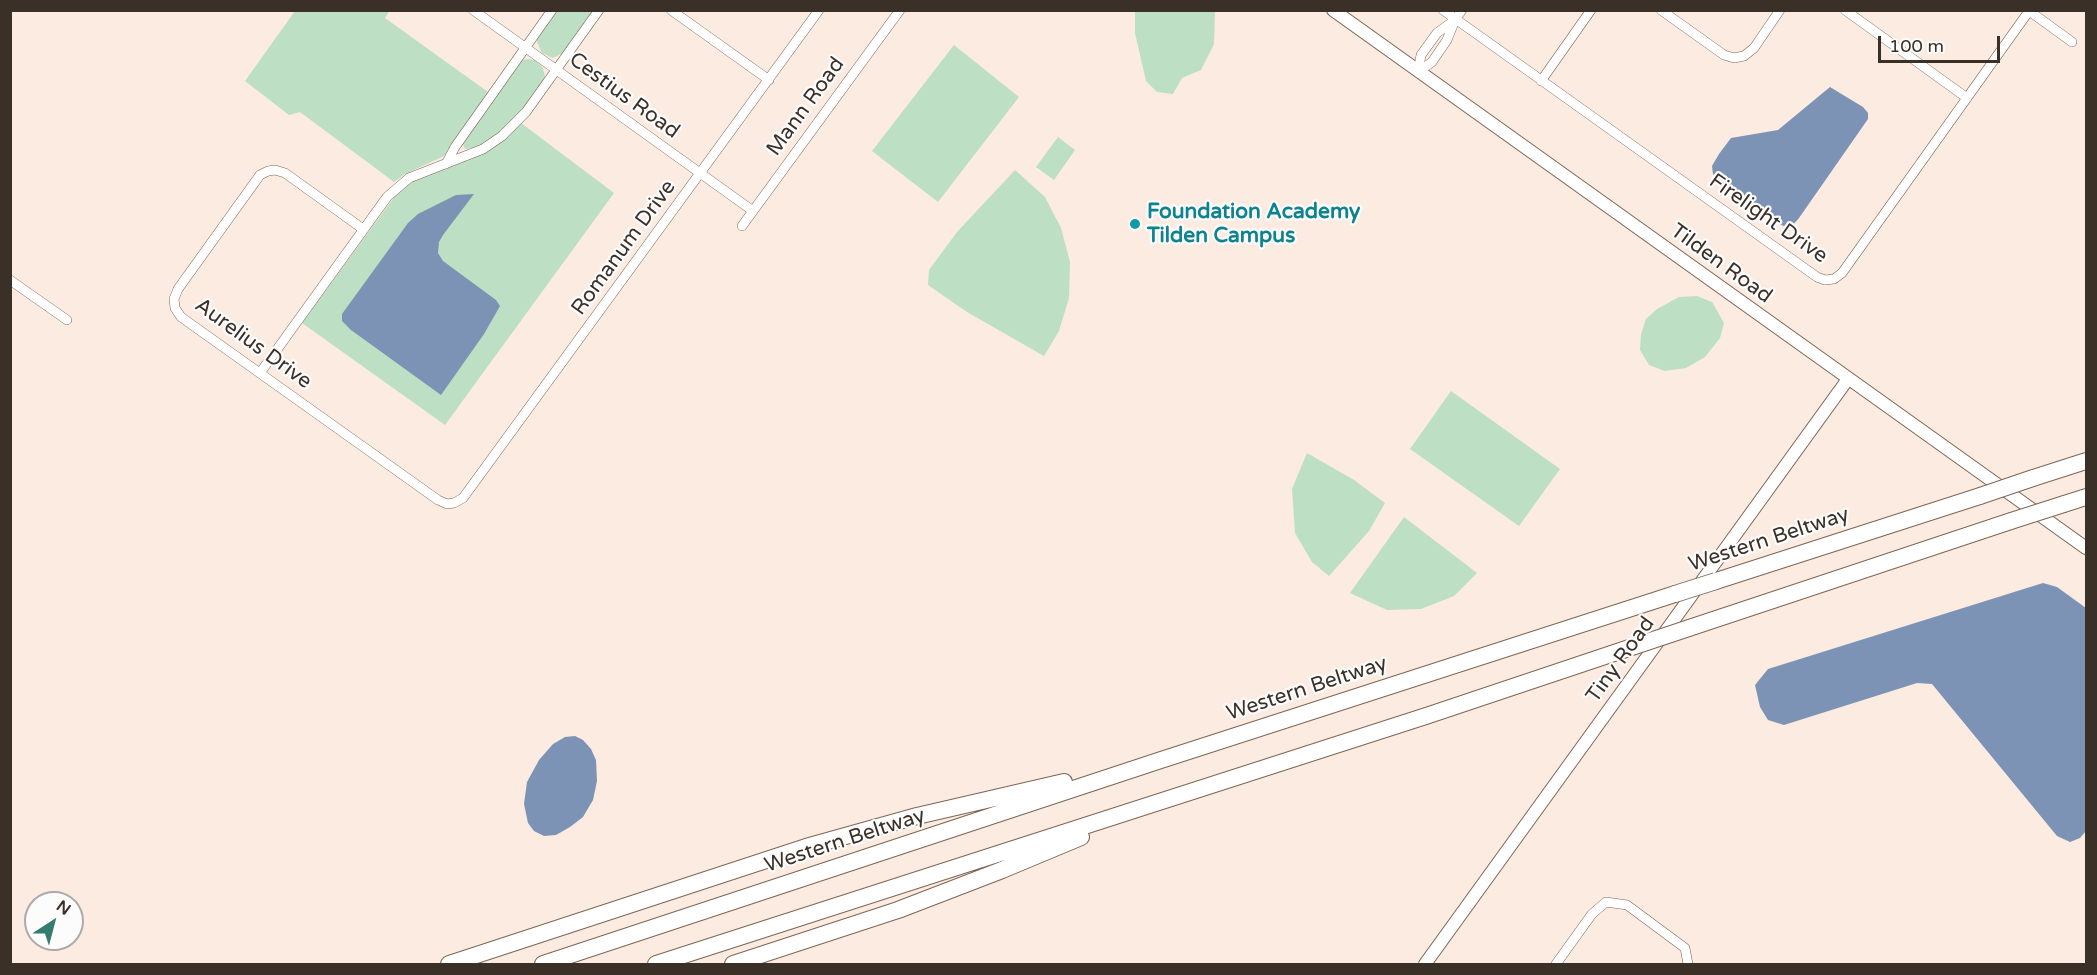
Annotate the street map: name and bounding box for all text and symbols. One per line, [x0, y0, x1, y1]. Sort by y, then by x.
scale bar [1881, 24, 2002, 62]
text: 100 m [1889, 35, 1944, 57]
street label: Cestius Road [564, 47, 684, 145]
street label: Mann Road [762, 53, 850, 161]
street label: Firelight Drive [1704, 169, 1832, 269]
street label: Romanum Drive [567, 176, 681, 320]
place label: Foundation Academy Tilden Campus [1147, 199, 1360, 249]
marker: Foundation Academy Tilden Campus [1128, 217, 1142, 231]
street label: Tilden Road [1665, 219, 1777, 309]
street label: Aurelius Drive [190, 293, 316, 395]
street label: Western Beltway [1686, 502, 1852, 578]
street label: Tiny Road [1581, 612, 1661, 708]
street label: Western Beltway [1224, 651, 1390, 727]
street label: Western Beltway [762, 803, 928, 879]
north arrow [24, 891, 84, 951]
text: N [52, 896, 74, 920]

